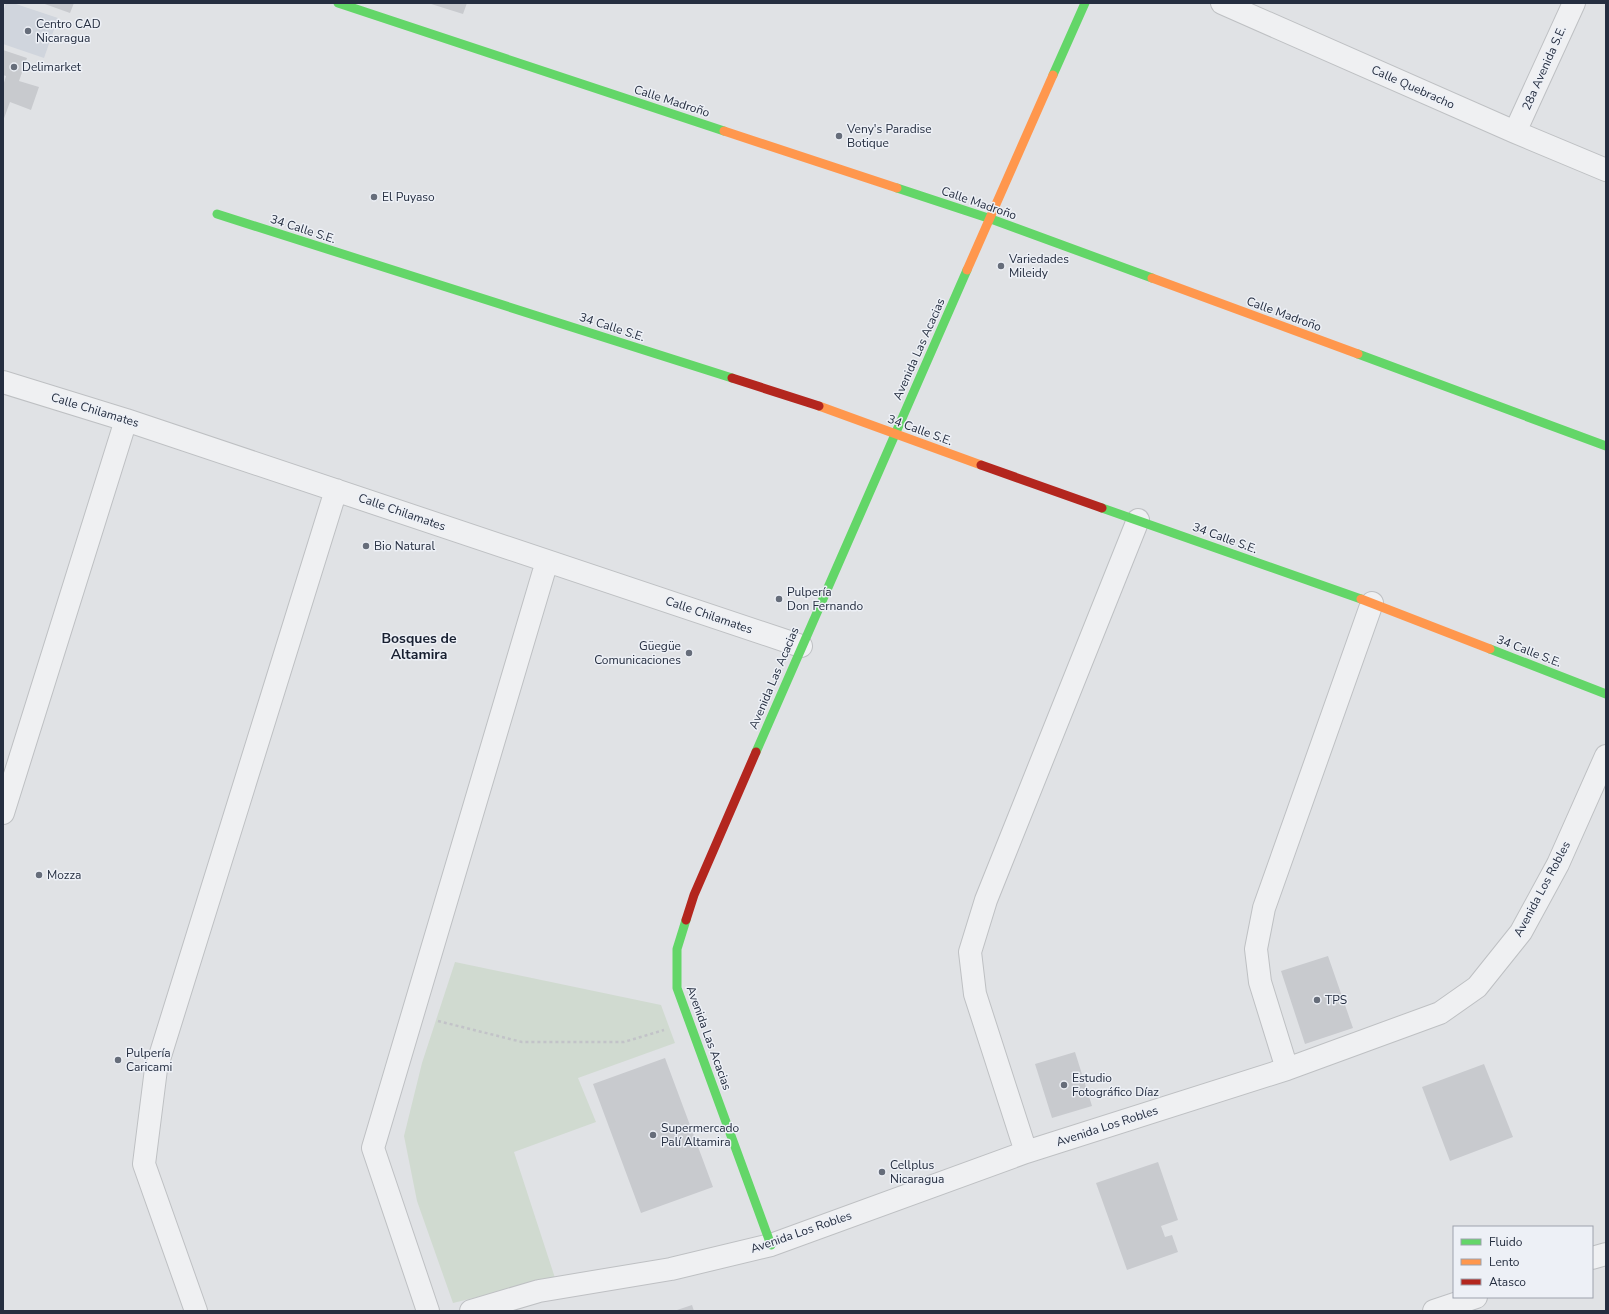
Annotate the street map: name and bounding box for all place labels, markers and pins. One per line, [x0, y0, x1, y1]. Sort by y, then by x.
place label: Centro CAD Nicaragua [36, 16, 101, 46]
marker: Centro CAD Nicaragua [23, 26, 33, 36]
place label: Delimarket [22, 59, 82, 75]
marker: Delimarket [9, 62, 19, 72]
place label: Veny's Paradise Botique [846, 121, 932, 151]
marker: Veny's Paradise Botique [834, 131, 844, 141]
place label: El Puyaso [382, 189, 435, 205]
marker: El Puyaso [369, 192, 379, 202]
place label: Variedades Mileidy [1008, 251, 1069, 281]
marker: Variedades Mileidy [996, 261, 1006, 271]
place label: Bio Natural [374, 538, 435, 554]
marker: Bio Natural [361, 541, 371, 551]
place label: Pulpería Don Fernando [787, 584, 863, 614]
marker: Pulpería Don Fernando [774, 594, 784, 604]
place label: Güegüe Comunicaciones [594, 638, 681, 668]
marker: Güegüe Comunicaciones [684, 648, 694, 658]
place label: Mozza [47, 867, 81, 883]
marker: Mozza [34, 870, 44, 880]
place label: TPS [1325, 992, 1347, 1008]
marker: TPS [1312, 995, 1322, 1005]
place label: Pulpería Caricami [126, 1045, 172, 1075]
marker: Pulpería Caricami [113, 1055, 123, 1065]
place label: Estudio Fotográfico Díaz [1072, 1070, 1159, 1100]
marker: Estudio Fotográfico Díaz [1059, 1080, 1069, 1090]
place label: Supermercado Palí Altamira [661, 1120, 740, 1150]
marker: Supermercado Palí Altamira [648, 1130, 658, 1140]
place label: Cellplus Nicaragua [890, 1157, 944, 1187]
marker: Cellplus Nicaragua [877, 1167, 887, 1177]

